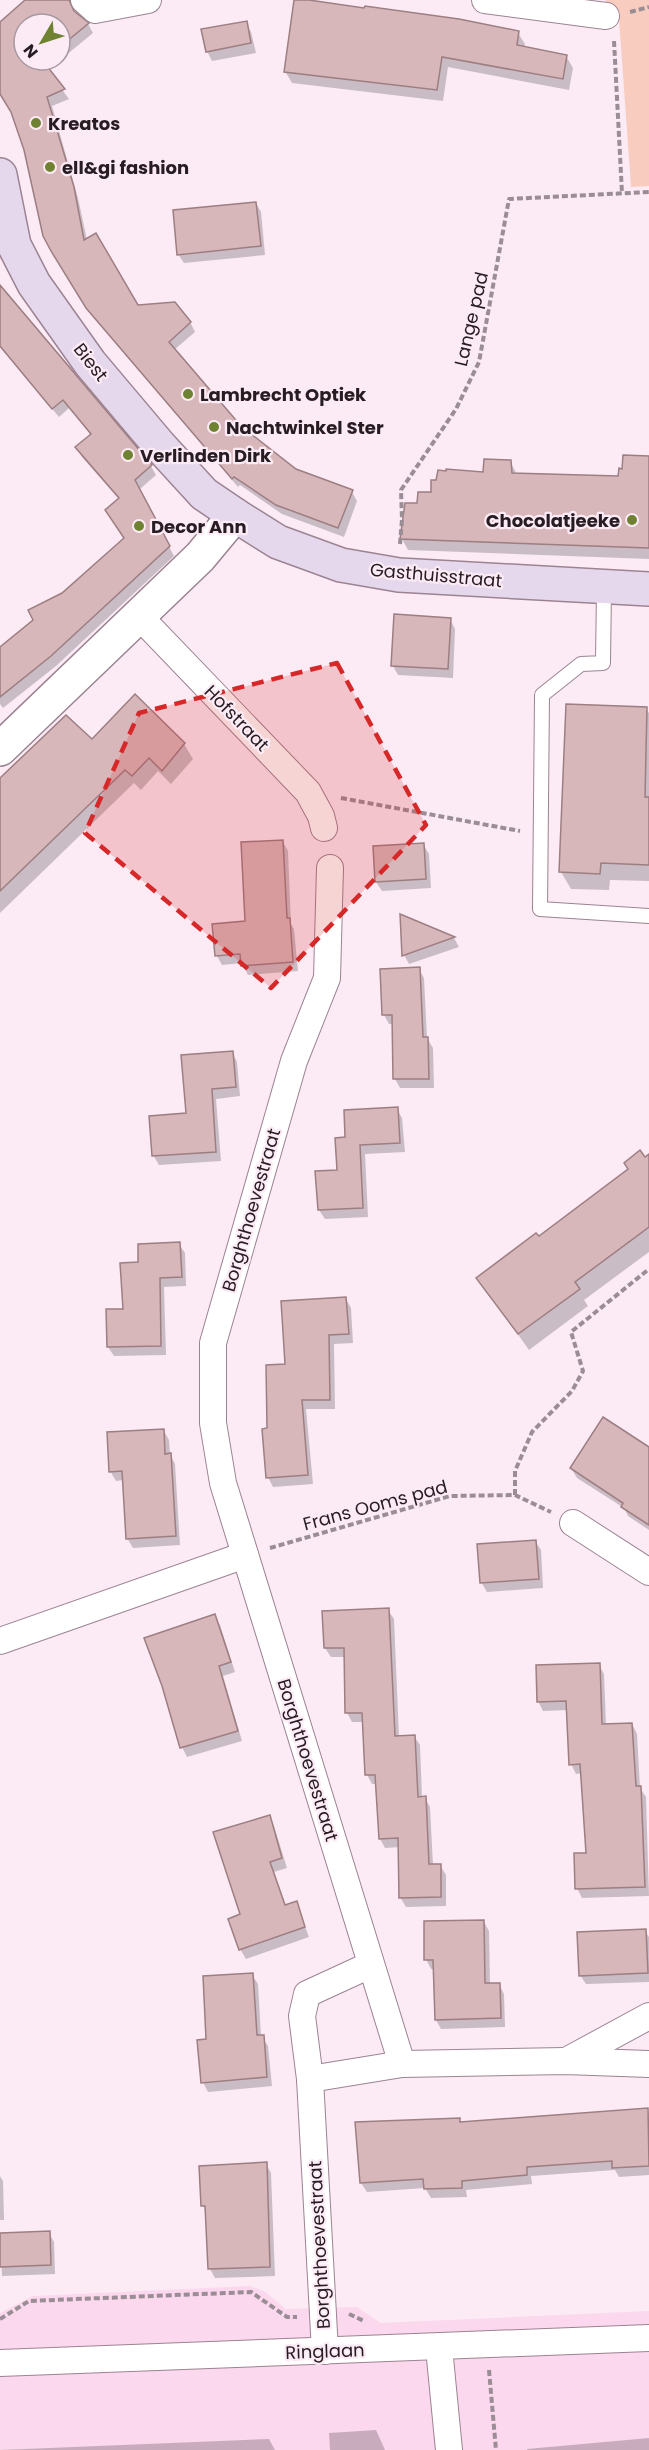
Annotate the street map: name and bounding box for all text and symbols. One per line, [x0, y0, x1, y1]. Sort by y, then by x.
north arrow [12, 12, 72, 72]
text: N [18, 39, 43, 63]
place label: Kreatos [48, 111, 120, 136]
marker: Kreatos [29, 116, 43, 130]
place label: ell&gi fashion [62, 155, 189, 180]
marker: ell&gi fashion [43, 160, 57, 174]
street label: Lange pad [448, 269, 494, 369]
street label: Biest [68, 338, 114, 386]
place label: Lambrecht Optiek [200, 382, 367, 407]
marker: Lambrecht Optiek [181, 387, 195, 401]
place label: Nachtwinkel Ster [226, 415, 384, 440]
marker: Nachtwinkel Ster [207, 420, 221, 434]
place label: Verlinden Dirk [140, 443, 272, 468]
marker: Verlinden Dirk [121, 448, 135, 462]
place label: Chocolatjeeke [486, 508, 620, 533]
marker: Chocolatjeeke [625, 513, 639, 527]
place label: Decor Ann [151, 514, 247, 539]
marker: Decor Ann [132, 519, 146, 533]
street label: Gasthuisstraat [369, 557, 503, 593]
street label: Hofstraat [199, 679, 275, 757]
street label: Borghthoevestraat [216, 1126, 286, 1294]
street label: Frans Ooms pad [300, 1474, 450, 1536]
street label: Borghthoevestraat [271, 1676, 345, 1844]
street label: Borghthoevestraat [302, 2160, 336, 2330]
street label: Ringlaan [285, 2337, 365, 2365]

